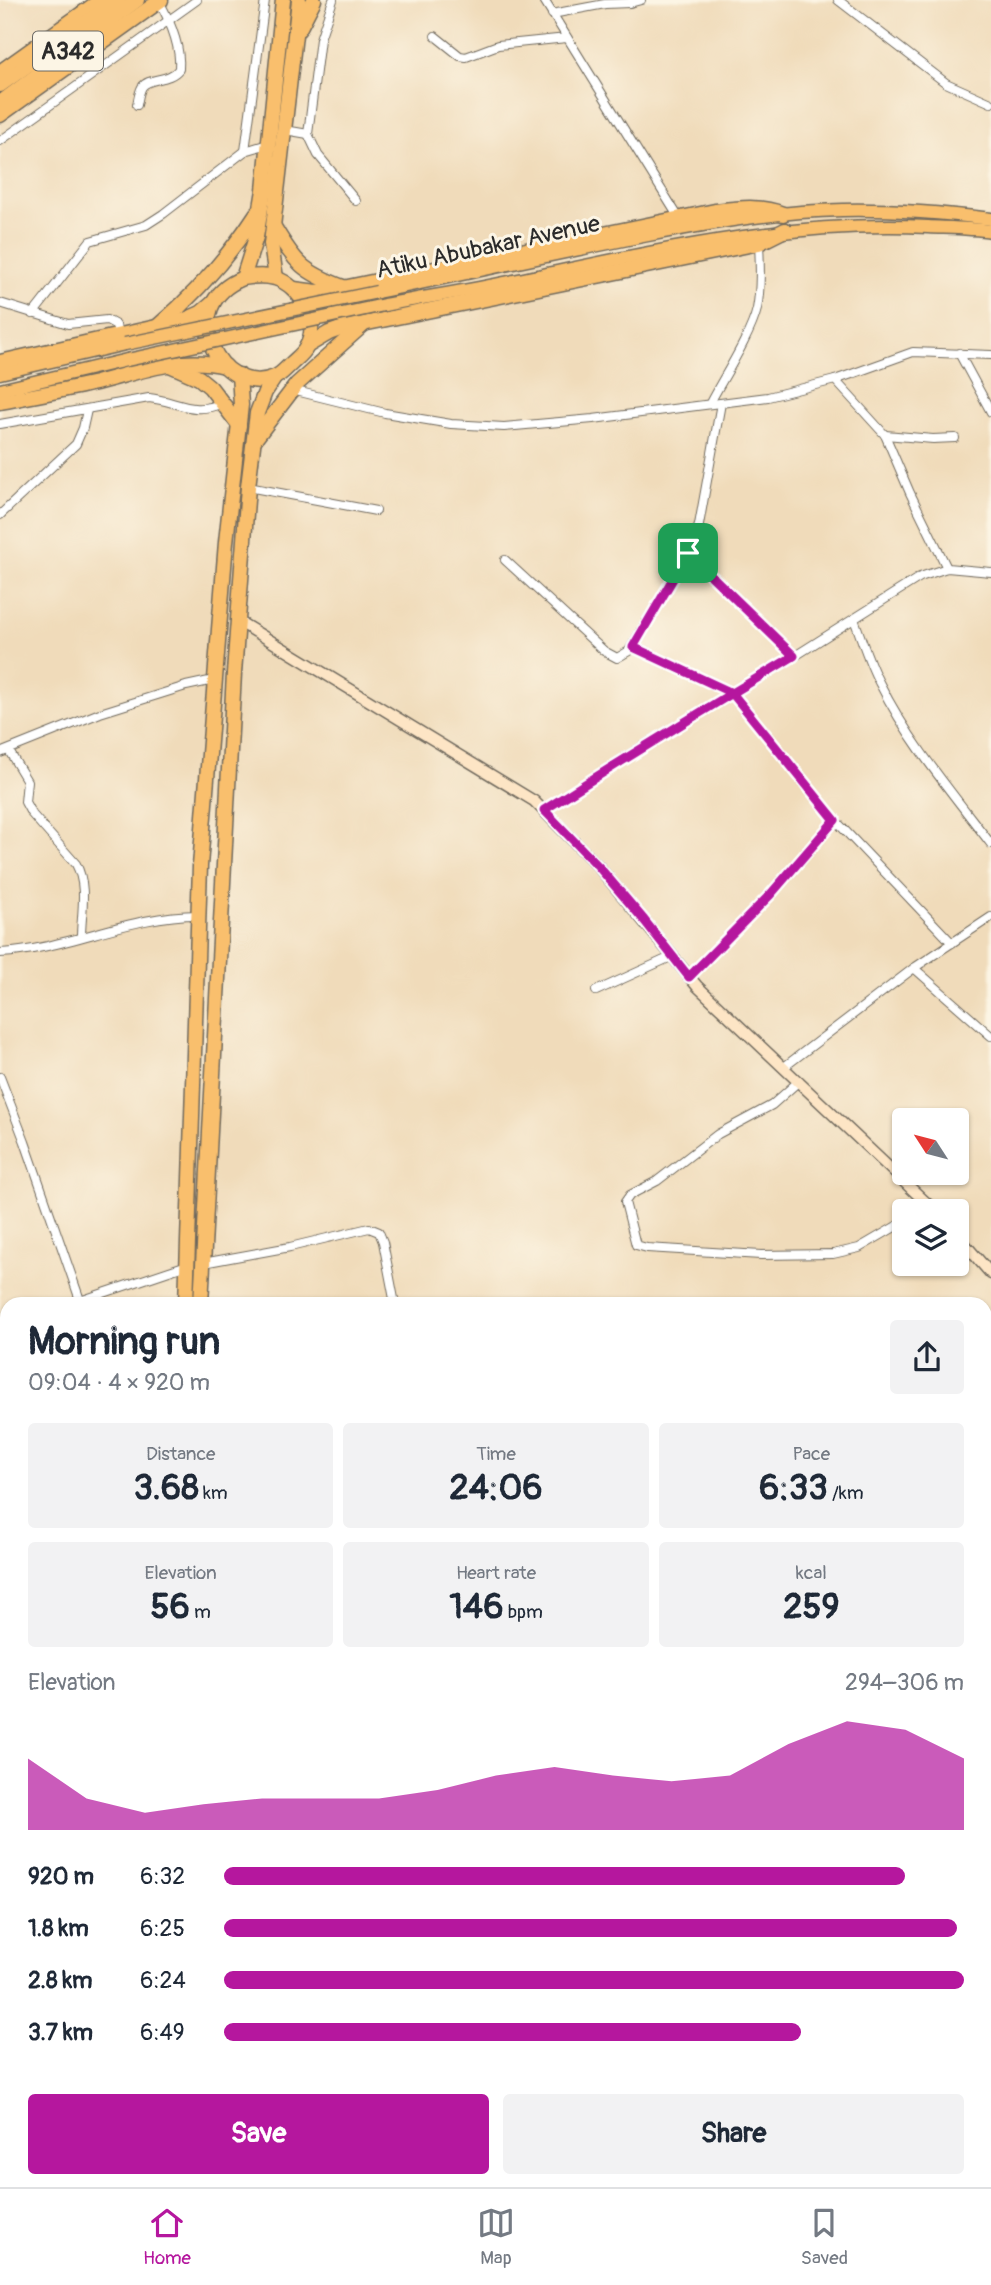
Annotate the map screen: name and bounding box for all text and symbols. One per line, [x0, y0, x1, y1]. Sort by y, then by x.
road number: A342 [33, 32, 103, 70]
street label: Atiku Abubakar Avenue [374, 209, 603, 285]
pin [658, 523, 718, 583]
icon: arrive [669, 534, 707, 572]
north arrow [892, 1108, 970, 1185]
map controls [892, 1108, 969, 1276]
button: layers [892, 1199, 969, 1276]
text: Morning run [28, 1318, 220, 1366]
button: share [890, 1320, 964, 1394]
text: 09:04 · 4 × 920 m [28, 1368, 210, 1397]
text: Distance [146, 1442, 215, 1466]
text: Time [476, 1442, 516, 1466]
text: Pace [793, 1442, 830, 1466]
text: 3.68 [134, 1466, 199, 1510]
text: 24:06 [449, 1466, 543, 1510]
text: 6:33 [759, 1466, 828, 1510]
text: km [199, 1481, 228, 1505]
text: /km [828, 1481, 864, 1505]
text: Elevation [144, 1561, 217, 1585]
text: Heart rate [456, 1561, 536, 1585]
text: kcal [796, 1561, 827, 1585]
text: 56 [150, 1585, 190, 1629]
text: 146 [449, 1585, 504, 1629]
text: 259 [783, 1585, 840, 1629]
text: m [190, 1600, 211, 1624]
text: bpm [504, 1600, 543, 1624]
text: Elevation [28, 1668, 116, 1697]
text: 294–306 m [845, 1668, 964, 1697]
text: 920 m [28, 1862, 94, 1891]
text: 6:32 [140, 1862, 185, 1891]
text: 1.8 km [28, 1914, 89, 1943]
text: 6:25 [140, 1914, 185, 1943]
text: 2.8 km [28, 1966, 93, 1995]
text: 6:24 [140, 1966, 186, 1995]
text: 3.7 km [28, 2018, 93, 2047]
text: 6:49 [140, 2018, 185, 2047]
button: Save [28, 2094, 489, 2174]
button: Share [503, 2094, 964, 2174]
tab: Home [143, 2204, 191, 2270]
tab: Map [477, 2204, 515, 2270]
tab: Saved [801, 2204, 848, 2270]

